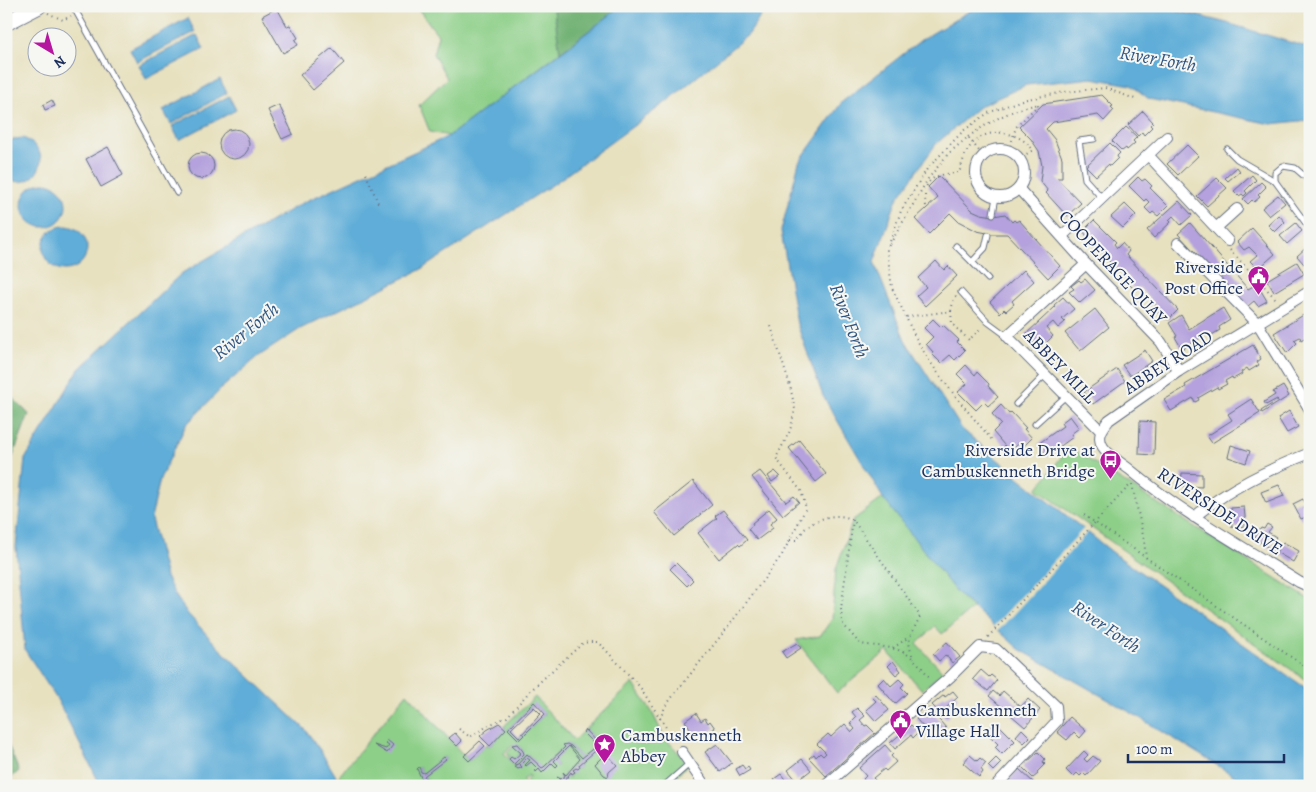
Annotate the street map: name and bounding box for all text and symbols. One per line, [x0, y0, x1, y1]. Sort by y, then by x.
north arrow [28, 28, 78, 78]
water label: River Forth [1117, 39, 1199, 79]
text: N [50, 51, 70, 72]
street label: COOPERAGE QUAY [1054, 205, 1173, 330]
place label: Riverside Post Office [1164, 255, 1243, 300]
public building icon: Riverside Post Office [1247, 265, 1271, 296]
water label: River Forth [823, 280, 875, 362]
water label: River Forth [208, 296, 284, 366]
street label: ABBEY MILL [1018, 323, 1102, 409]
street label: ABBEY ROAD [1118, 324, 1217, 400]
place label: Riverside Drive at Cambuskenneth Bridge [921, 438, 1095, 483]
bus stop icon: Riverside Drive at Cambuskenneth Bridge [1099, 448, 1123, 479]
street label: RIVERSIDE DRIVE [1153, 462, 1287, 560]
water label: River Forth [1066, 594, 1146, 660]
place label: Cambuskenneth Village Hall [915, 698, 1037, 743]
public building icon: Cambuskenneth Village Hall [888, 708, 912, 739]
place label: Cambuskenneth Abbey [620, 723, 742, 768]
scale bar [1128, 732, 1285, 764]
place icon: Cambuskenneth Abbey [593, 733, 617, 764]
text: 100 m [1136, 739, 1173, 759]

